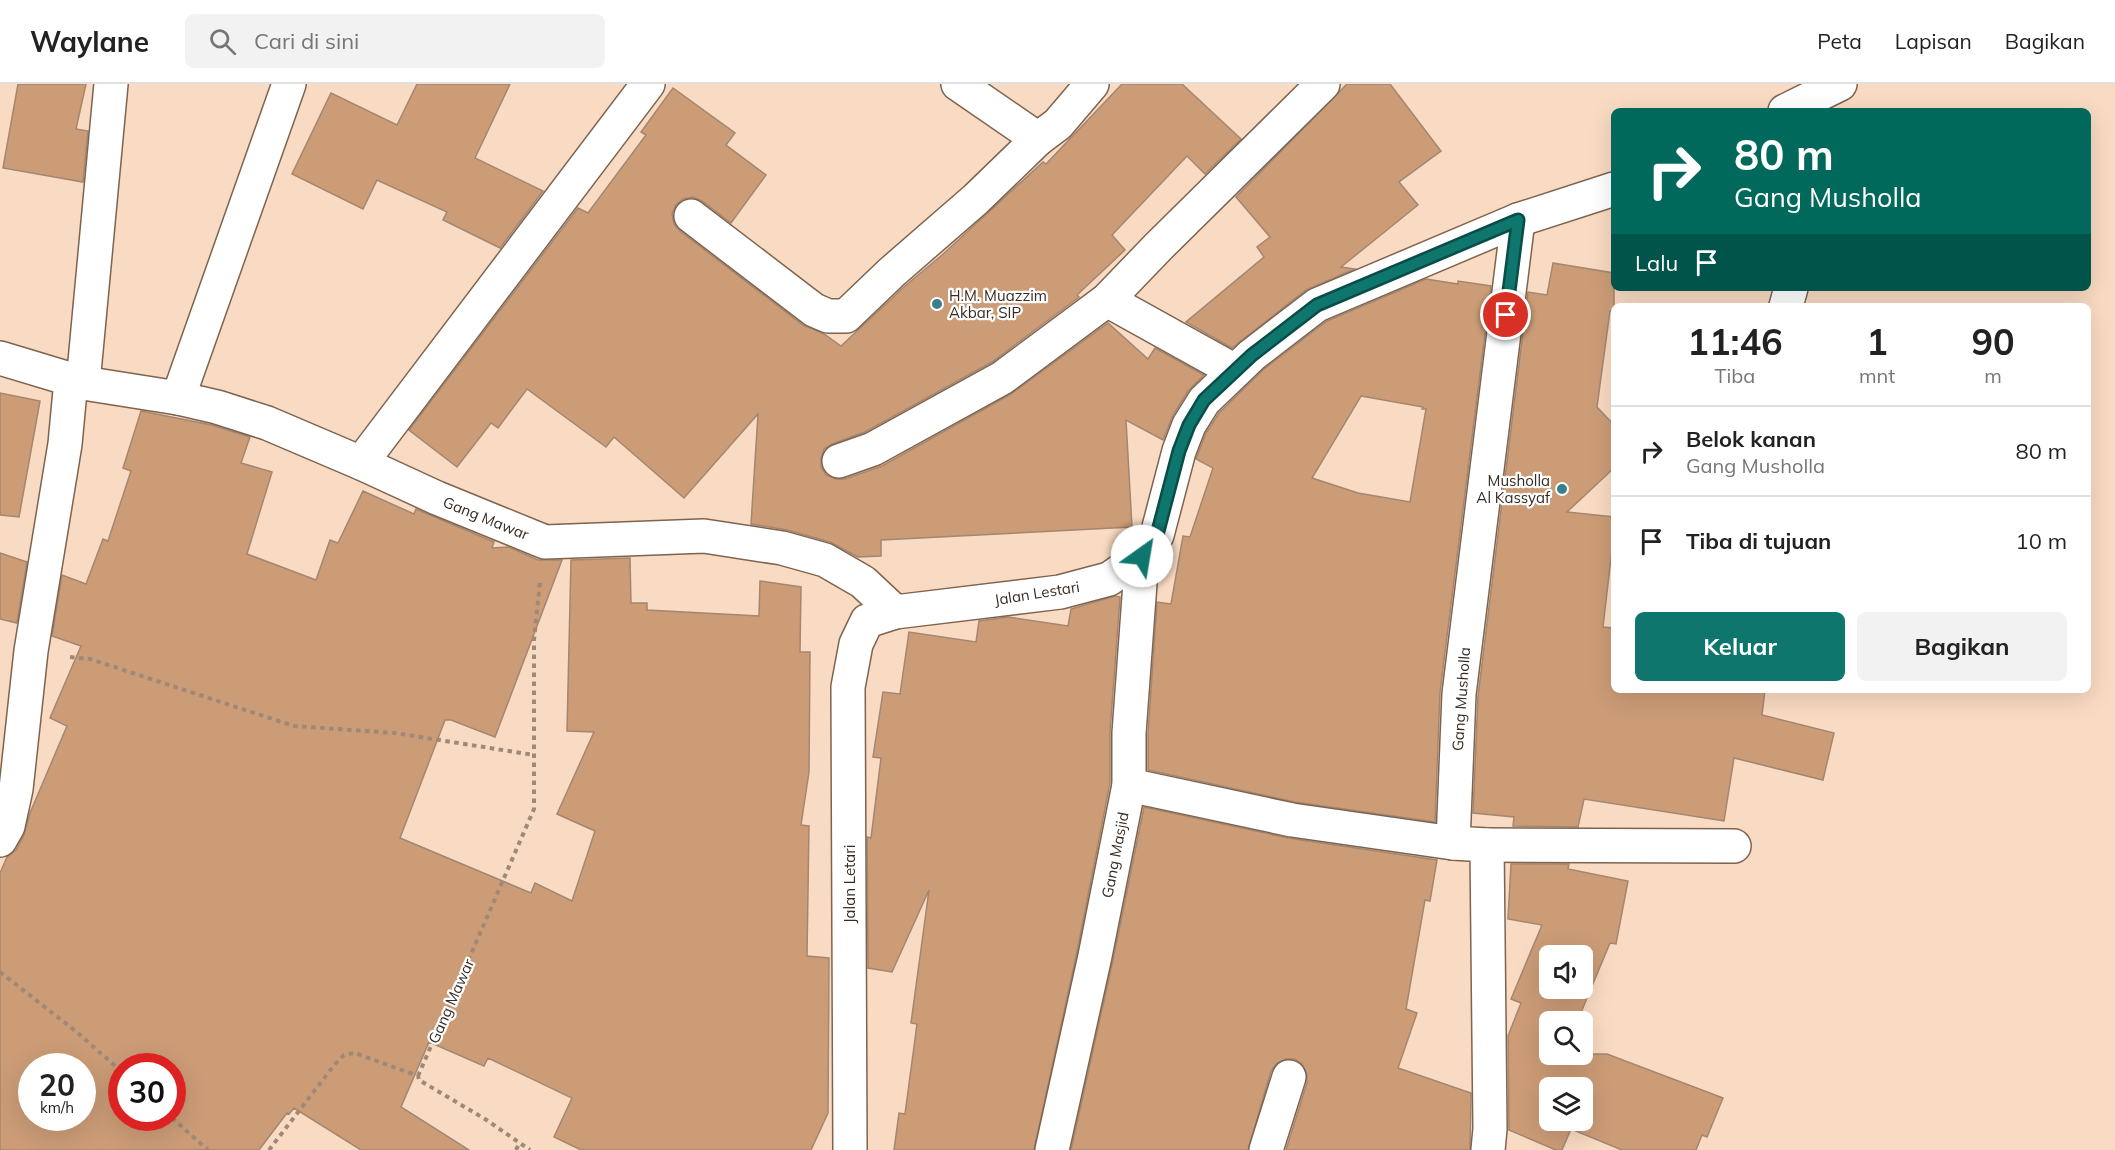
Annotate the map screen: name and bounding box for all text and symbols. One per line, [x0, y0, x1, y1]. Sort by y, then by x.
search box [185, 14, 605, 68]
text: Waylane [30, 24, 149, 59]
icon: search [206, 25, 239, 58]
text: Cari di sini [254, 27, 359, 55]
text: Peta [1817, 28, 1862, 54]
text: Lapisan [1895, 28, 1972, 54]
text: Bagikan [2005, 28, 2085, 54]
text: 80 m [1734, 128, 1834, 181]
icon: right [1635, 132, 1713, 210]
text: Gang Musholla [1734, 180, 1922, 214]
icon: arrive [1690, 246, 1723, 279]
text: Lalu [1635, 249, 1678, 277]
place label: H.M. Muazzim Akbar, SIP [949, 286, 1047, 322]
pin [1480, 289, 1531, 340]
marker: H.M. Muazzim Akbar, SIP [930, 297, 944, 311]
icon: arrive [1489, 298, 1522, 331]
text: 11:46 [1687, 319, 1783, 364]
text: 1 [1866, 319, 1888, 364]
text: 90 [1972, 319, 2015, 364]
text: Tiba [1715, 363, 1755, 388]
text: mnt [1859, 363, 1895, 388]
text: m [1984, 363, 2002, 388]
text: Belok kanan [1686, 425, 1816, 453]
icon: right [1635, 435, 1668, 468]
text: 80 m [2016, 437, 2067, 465]
text: Gang Musholla [1686, 453, 1825, 478]
place label: Musholla Al Kassyaf [1476, 471, 1551, 507]
marker: Musholla Al Kassyaf [1555, 482, 1569, 496]
street label: Gang Mawar [440, 492, 532, 544]
position arrow [1110, 524, 1174, 588]
icon: arrive [1635, 525, 1668, 558]
text: Tiba di tujuan [1686, 527, 1831, 555]
text: 10 m [2016, 527, 2067, 555]
street label: Jalan Lestari [993, 577, 1081, 609]
button: Keluar [1635, 612, 1845, 681]
button: Bagikan [1857, 612, 2067, 681]
street label: Gang Musholla [1448, 646, 1474, 752]
street label: Gang Masjid [1097, 810, 1133, 900]
street label: Jalan Letari [840, 845, 859, 923]
map controls [1539, 945, 1593, 1131]
button: sound [1539, 945, 1593, 999]
street label: Gang Mawar [424, 955, 478, 1046]
button: search [1539, 1011, 1593, 1065]
speed limit sign: 30 [108, 1053, 186, 1131]
text: 20 [39, 1066, 75, 1104]
button: layers [1539, 1077, 1593, 1131]
text: km/h [40, 1098, 74, 1117]

